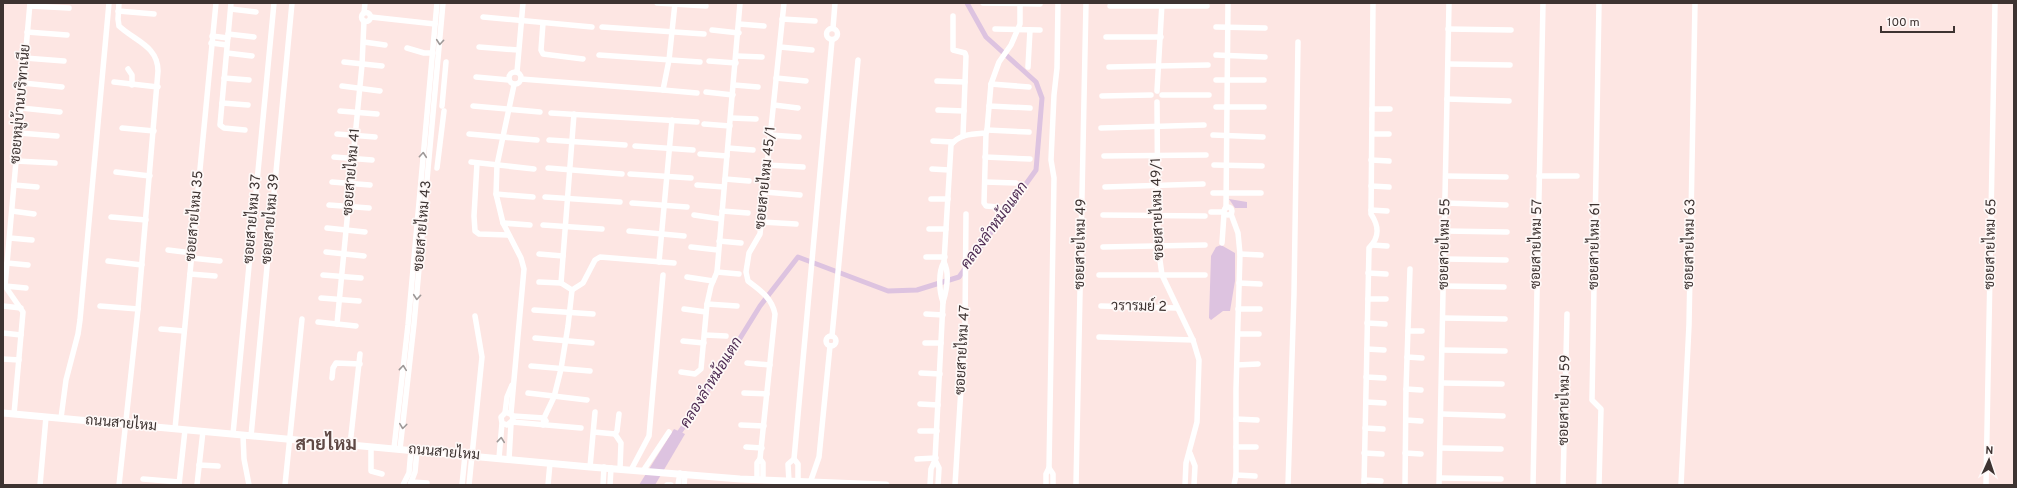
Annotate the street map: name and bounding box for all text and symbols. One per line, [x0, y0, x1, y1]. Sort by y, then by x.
scale bar [1881, 8, 1954, 34]
text: 100 m [1887, 15, 1920, 31]
one-way arrow [436, 39, 445, 45]
street label: ซอยหมู่บ้านบริทาเนีย [5, 43, 35, 165]
street label: ซอยสายไหม 45/1 [751, 126, 780, 230]
street label: ซอยสายไหม 41 [339, 127, 364, 217]
one-way arrow [419, 152, 428, 158]
street label: ซอยสายไหม 49/1 [1147, 157, 1168, 261]
street label: ซอยสายไหม 35 [182, 170, 207, 262]
street label: ซอยสายไหม 39 [258, 173, 283, 265]
street label: ซอยสายไหม 37 [240, 174, 265, 264]
water label: คลองลำหม้อแตก [955, 177, 1033, 273]
street label: ซอยสายไหม 43 [410, 180, 435, 272]
street label: ซอยสายไหม 49 [1071, 198, 1090, 290]
street label: ซอยสายไหม 55 [1435, 198, 1454, 290]
street label: ซอยสายไหม 63 [1680, 198, 1699, 290]
street label: ซอยสายไหม 65 [1981, 198, 2000, 290]
street label: ซอยสายไหม 57 [1527, 199, 1546, 289]
street label: ซอยสายไหม 61 [1585, 202, 1604, 290]
one-way arrow [413, 294, 422, 300]
street label: วรารมย์ 2 [1111, 296, 1167, 316]
street label: ซอยสายไหม 47 [951, 305, 974, 395]
water label: คลองลำหม้อแตก [675, 333, 747, 432]
street label: ซอยสายไหม 59 [1555, 354, 1574, 446]
one-way arrow [398, 365, 407, 371]
street label: ถนนสายไหม [84, 411, 158, 436]
one-way arrow [399, 423, 408, 429]
district label: สายไหม [295, 431, 357, 457]
one-way arrow [496, 437, 505, 443]
street label: ถนนสายไหม [407, 440, 481, 465]
north arrow [1969, 440, 2009, 480]
text: N [1985, 444, 1994, 458]

